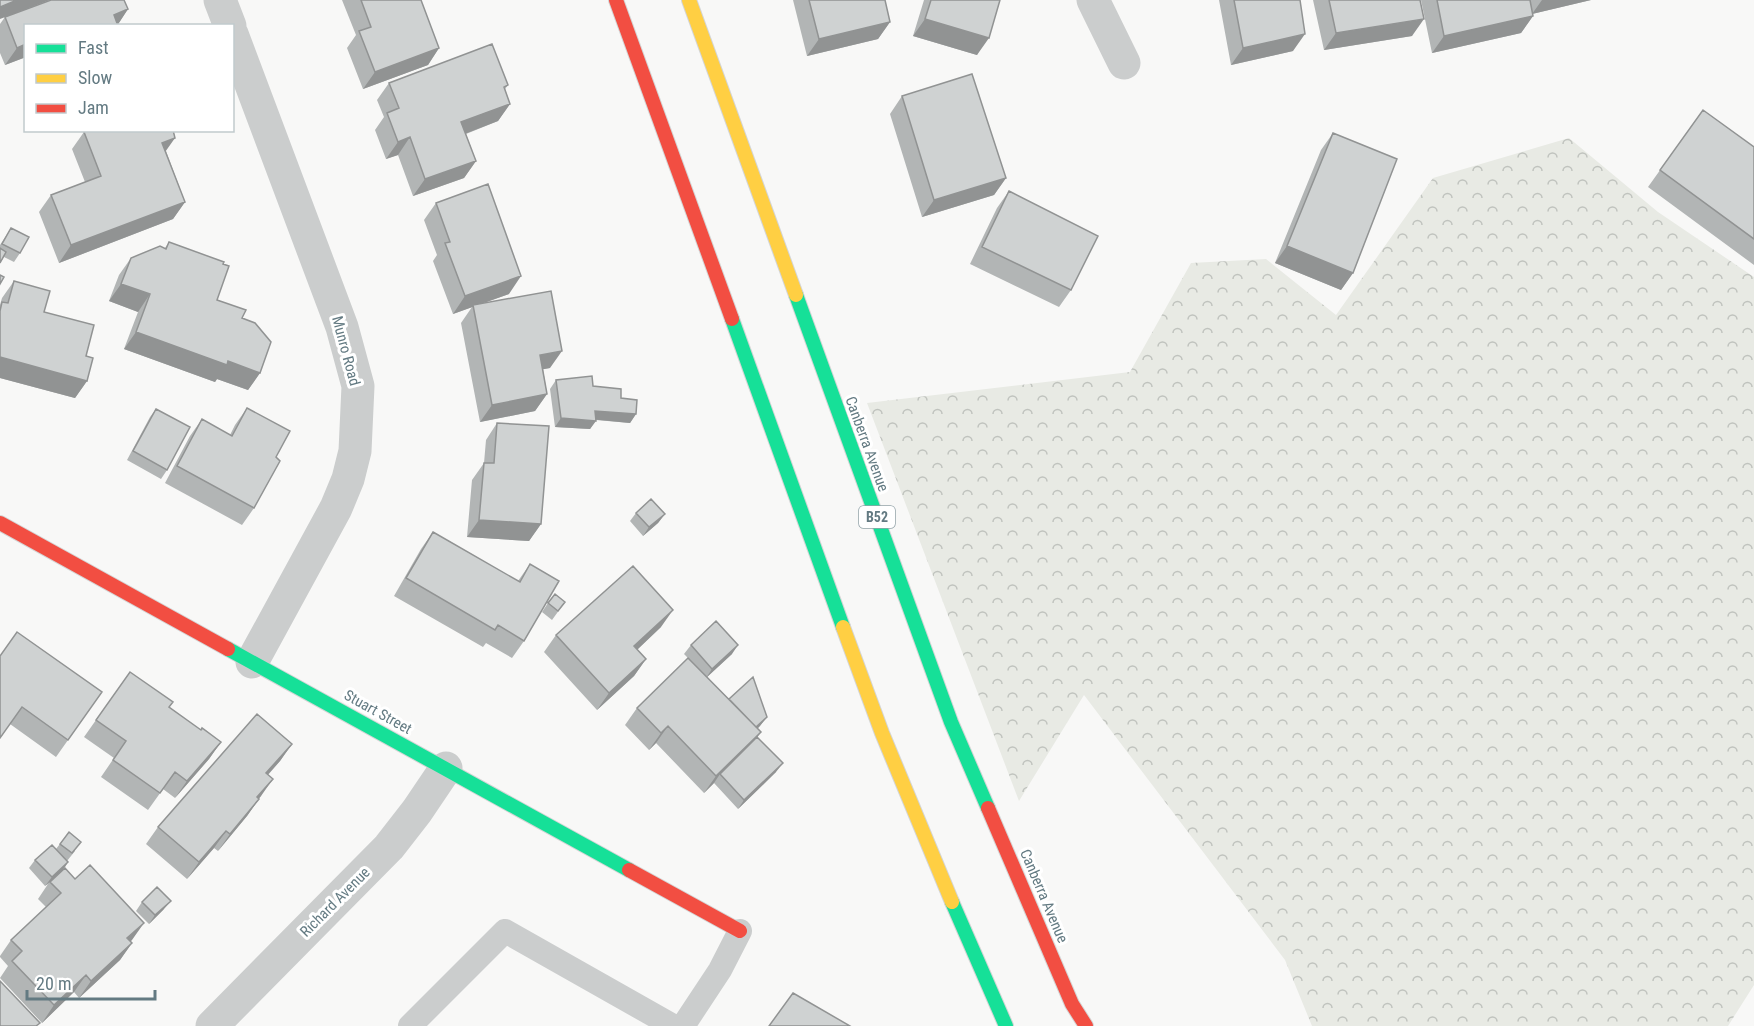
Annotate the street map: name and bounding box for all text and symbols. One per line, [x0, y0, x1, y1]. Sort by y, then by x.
legend [24, 24, 234, 132]
text: Fast [78, 37, 109, 58]
text: Slow [78, 67, 113, 88]
text: Jam [78, 97, 109, 118]
street label: Munro Road [328, 314, 364, 388]
street label: Canberra Avenue [841, 394, 893, 494]
road number: B52 [859, 506, 895, 528]
street label: Stuart Street [341, 686, 415, 738]
street label: Canberra Avenue [1016, 846, 1072, 946]
street label: Richard Avenue [296, 863, 374, 941]
scale bar [27, 963, 154, 1001]
text: 20 m [36, 973, 71, 994]

